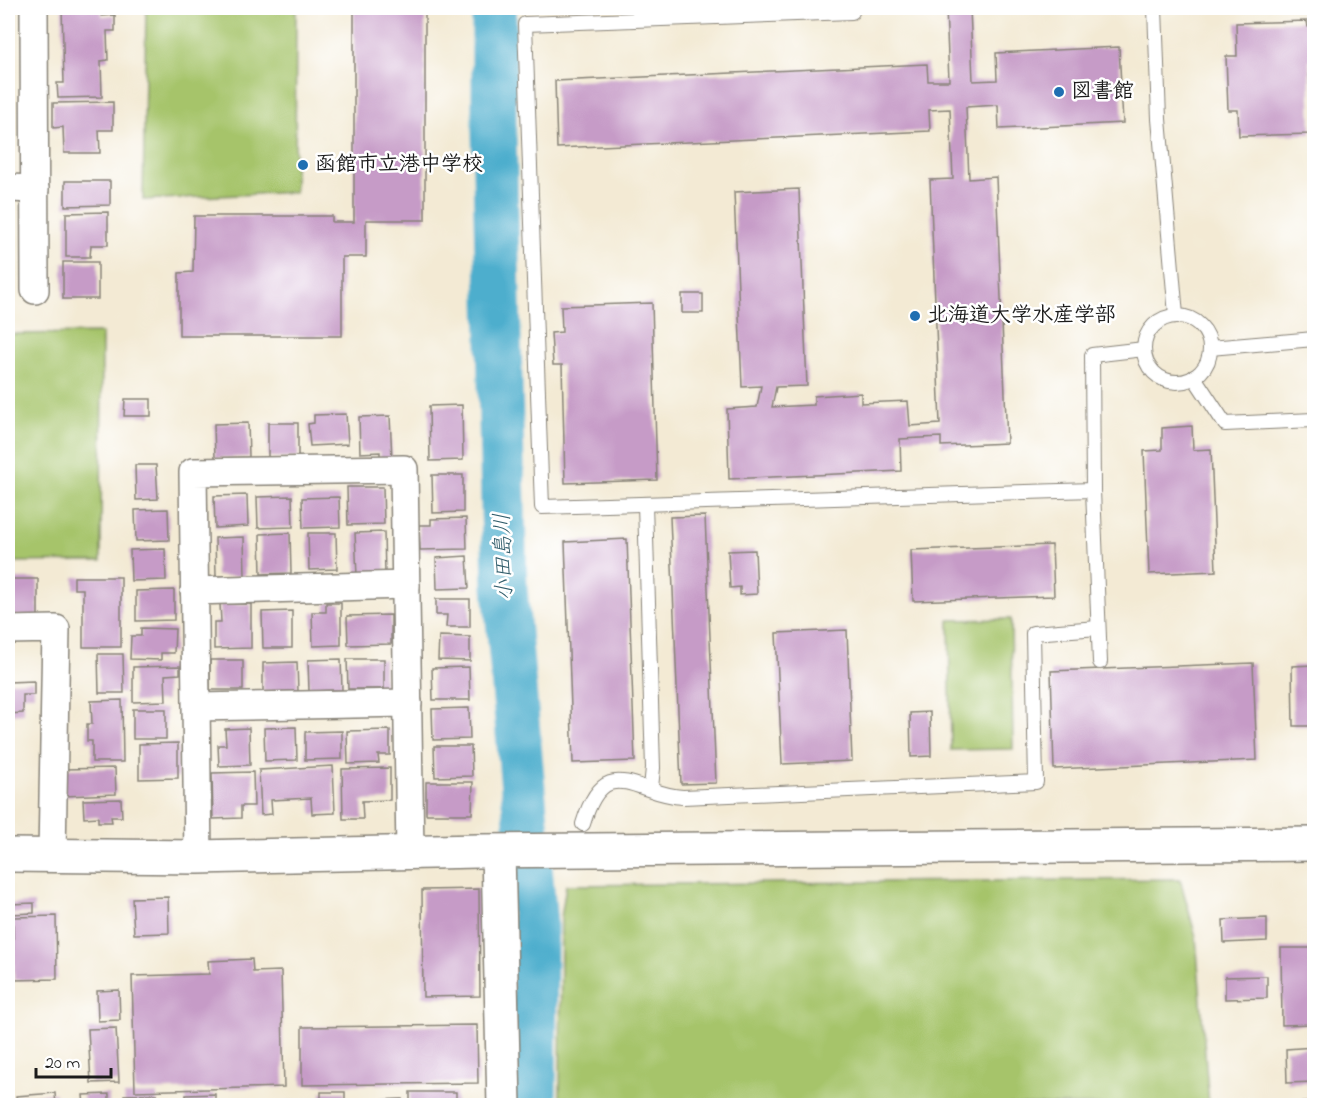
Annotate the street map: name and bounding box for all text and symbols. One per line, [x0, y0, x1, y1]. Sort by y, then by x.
place label: 図書館 [1071, 77, 1134, 107]
marker: 図書館 [1052, 85, 1066, 99]
place label: 函館市立港中学校 [315, 150, 483, 180]
marker: 函館市立港中学校 [296, 158, 310, 172]
place label: 北海道大学水産学部 [927, 301, 1116, 331]
marker: 北海道大学水産学部 [908, 309, 922, 323]
water label: 小田島川 [487, 512, 523, 602]
scale bar [36, 1041, 111, 1079]
text: 20 m [45, 1051, 80, 1077]

